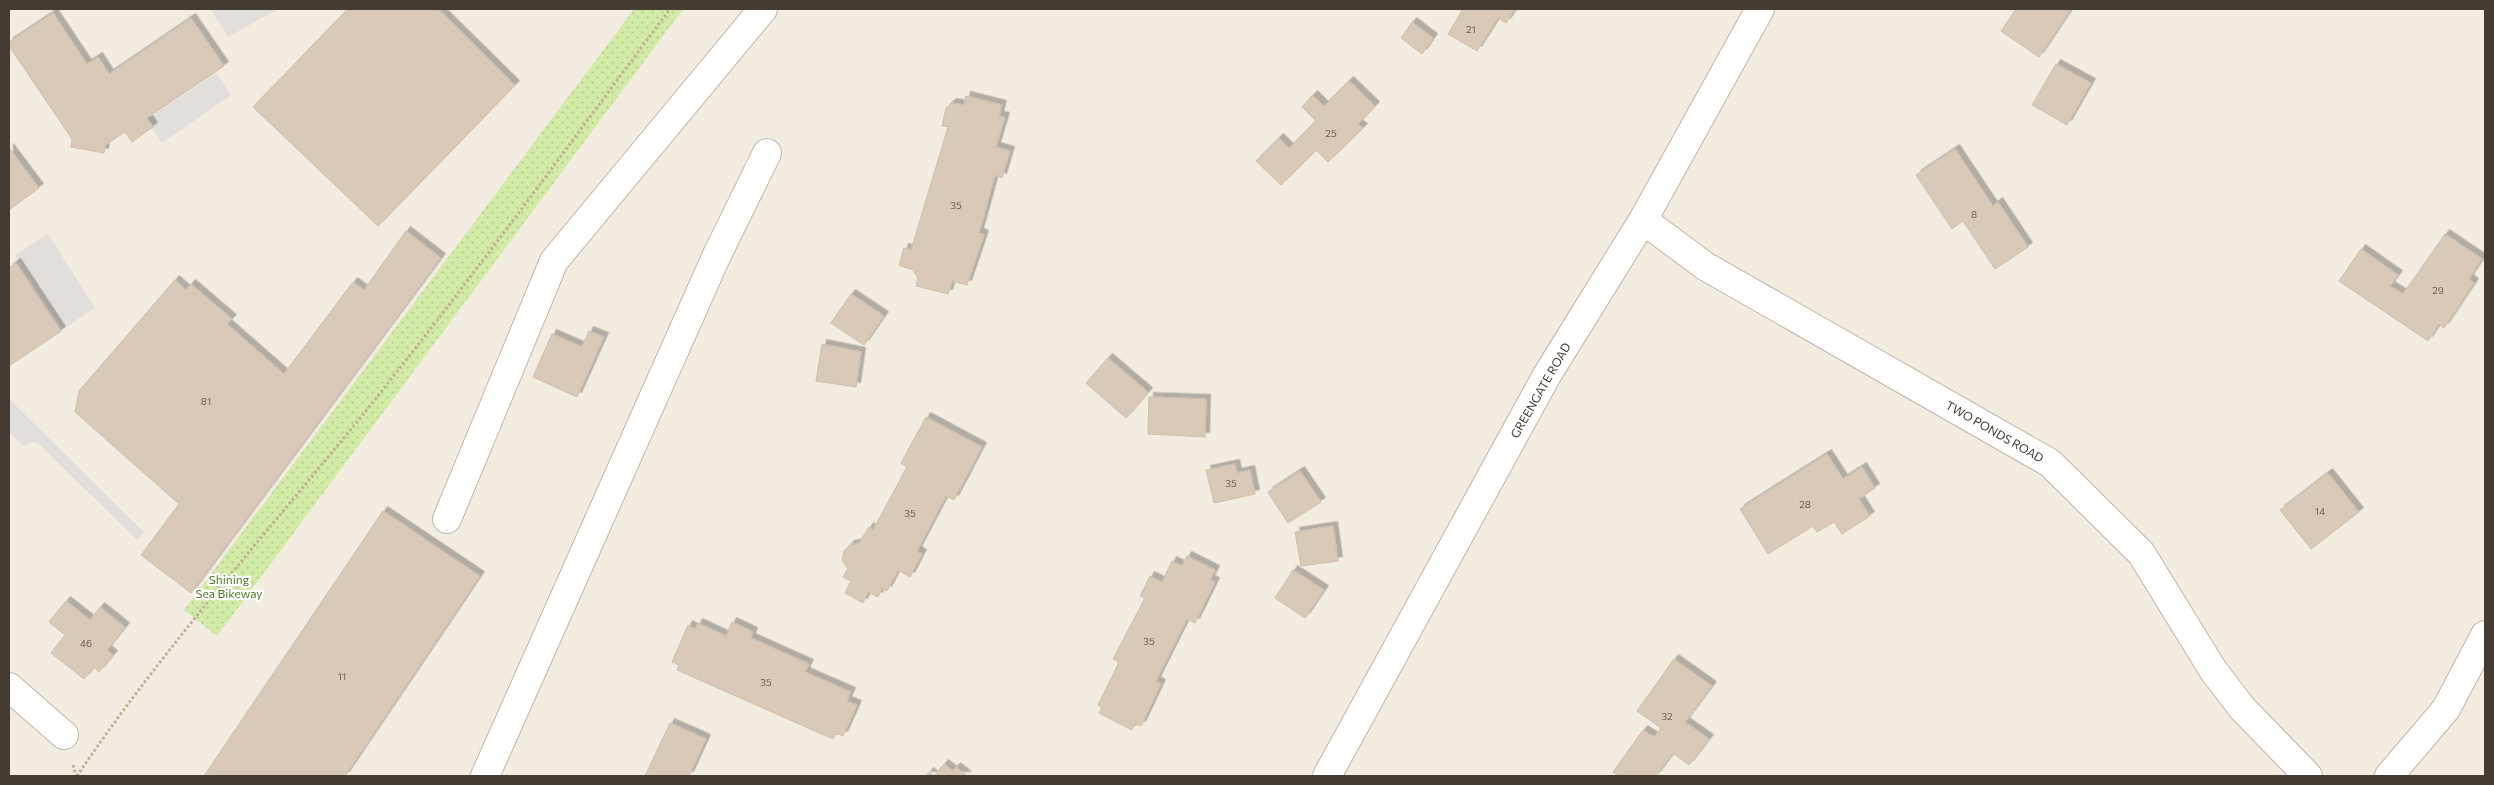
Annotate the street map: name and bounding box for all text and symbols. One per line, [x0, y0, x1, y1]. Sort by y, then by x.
house number: 21 [1466, 23, 1476, 35]
house number: 25 [1325, 127, 1337, 139]
house number: 35 [950, 199, 962, 211]
house number: 8 [1971, 208, 1977, 220]
house number: 29 [2432, 284, 2444, 296]
street label: GREENGATE ROAD [1507, 340, 1573, 440]
house number: 81 [201, 395, 211, 407]
street label: TWO PONDS ROAD [1944, 397, 2047, 465]
house number: 35 [1225, 477, 1237, 489]
house number: 28 [1799, 498, 1811, 510]
house number: 14 [2315, 505, 2325, 517]
house number: 35 [904, 507, 916, 519]
park label: Shining Sea Bikeway [195, 572, 263, 600]
house number: 35 [1143, 635, 1155, 647]
house number: 46 [80, 637, 92, 649]
house number: 11 [338, 670, 346, 682]
house number: 35 [760, 676, 772, 688]
house number: 32 [1661, 710, 1673, 722]

